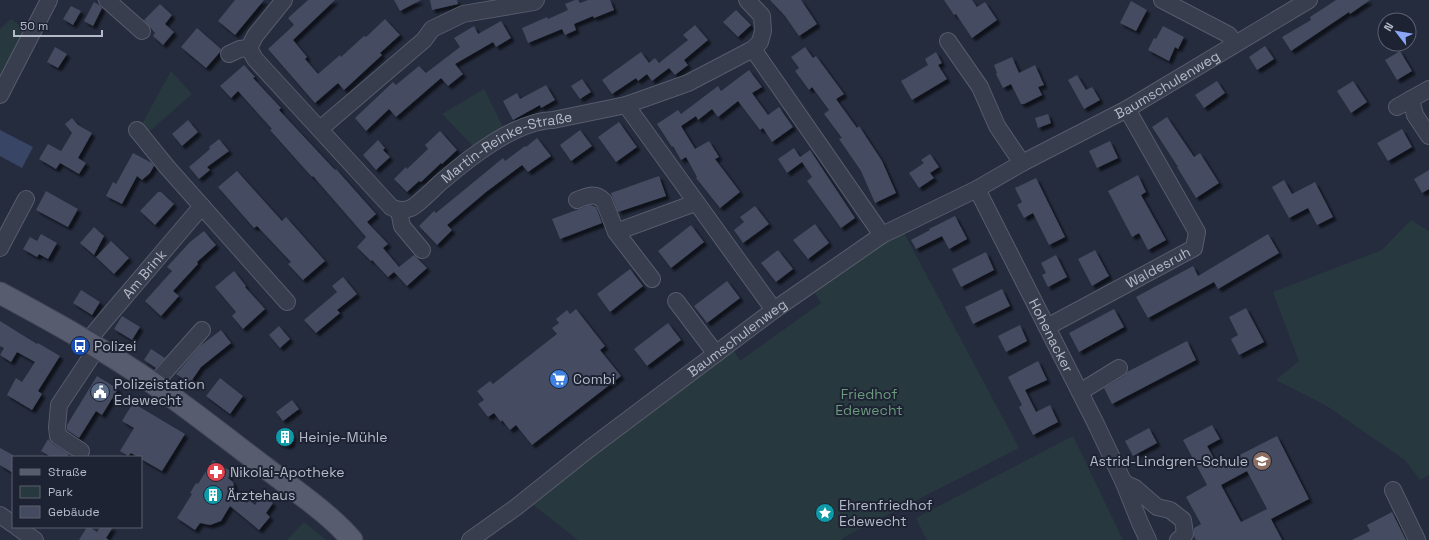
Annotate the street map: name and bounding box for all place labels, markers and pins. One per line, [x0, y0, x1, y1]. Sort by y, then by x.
bus stop icon: Polizei [69, 335, 91, 357]
place label: Polizei [94, 337, 136, 355]
supermarket icon: Combi [548, 368, 570, 390]
place label: Combi [573, 370, 615, 388]
place label: Polizeistation Edewecht [114, 375, 205, 409]
public building icon: Polizeistation Edewecht [89, 381, 111, 403]
building icon: Heinje-Mühle [274, 426, 296, 448]
place label: Heinje-Mühle [299, 428, 388, 446]
school or university icon: Astrid-Lindgren-Schule [1251, 450, 1273, 472]
place label: Astrid-Lindgren-Schule [1090, 452, 1248, 470]
pharmacy icon: Nikolai-Apotheke [205, 461, 227, 483]
place label: Nikolai-Apotheke [230, 463, 345, 481]
building icon: Ärztehaus [202, 484, 224, 506]
place label: Ärztehaus [227, 486, 295, 504]
place label: Ehrenfriedhof Edewecht [839, 496, 933, 530]
place icon: Ehrenfriedhof Edewecht [814, 502, 836, 524]

